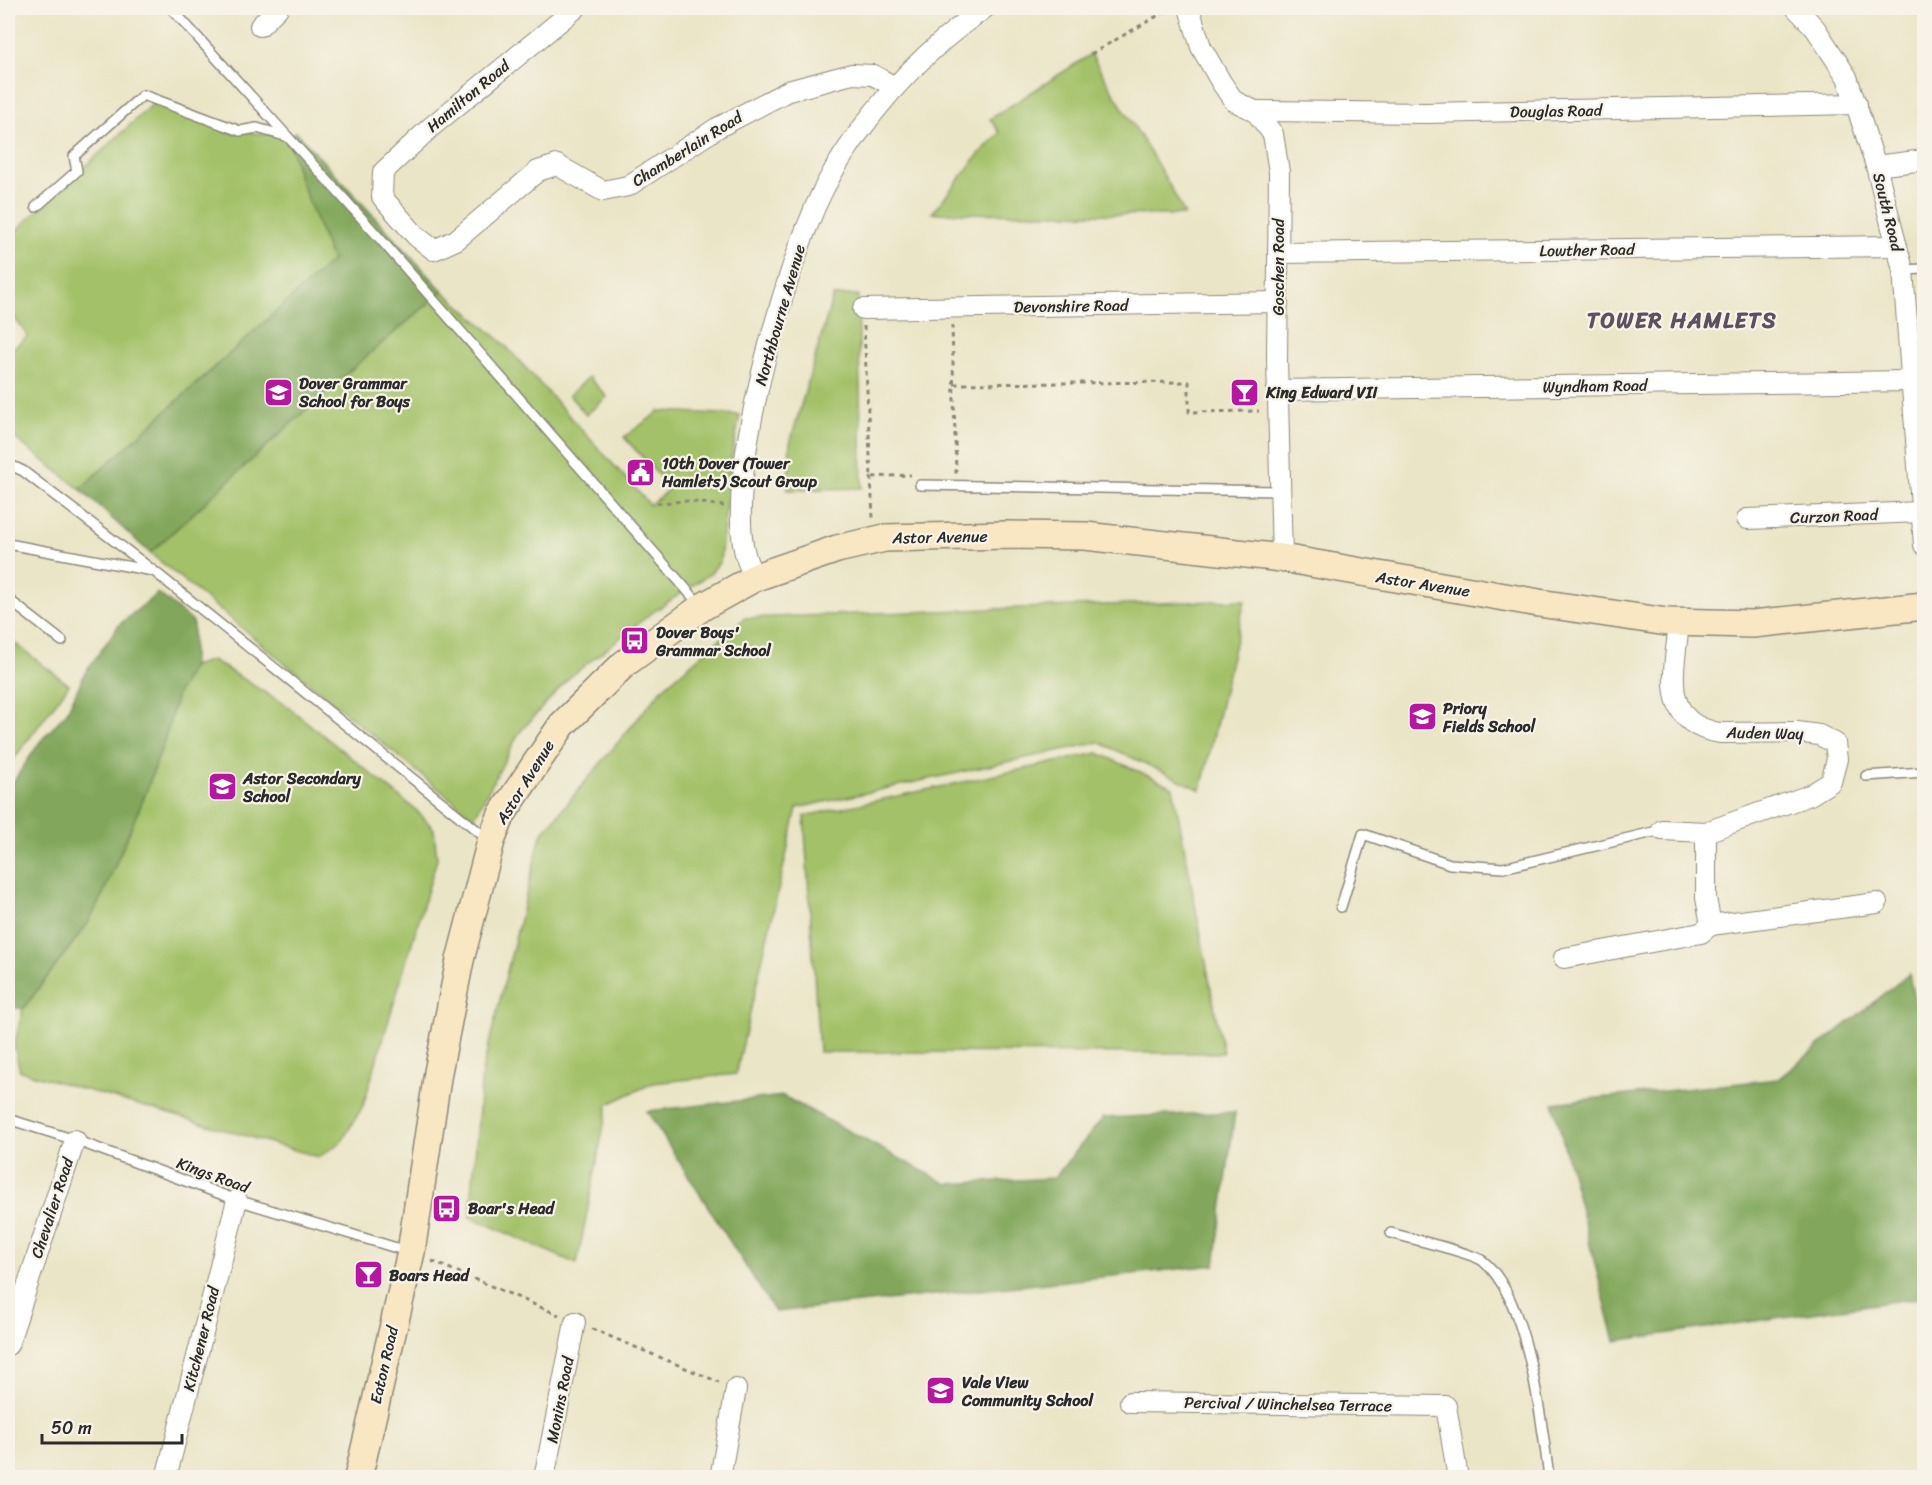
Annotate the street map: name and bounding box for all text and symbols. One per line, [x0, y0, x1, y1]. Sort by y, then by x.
street label: Hamilton Road [420, 51, 518, 140]
street label: Douglas Road [1510, 96, 1604, 126]
street label: Chamberlain Road [626, 102, 750, 195]
street label: South Road [1864, 169, 1912, 256]
street label: Goschen Road [1264, 217, 1293, 315]
street label: Lowther Road [1539, 235, 1636, 265]
street label: Northbourne Avenue [746, 241, 814, 389]
street label: Devonshire Road [1013, 290, 1130, 321]
district label: TOWER HAMLETS [1587, 301, 1777, 340]
place label: Dover Grammar School for Boys [298, 369, 411, 416]
street label: Wyndham Road [1542, 371, 1649, 401]
school or university icon: Dover Grammar School for Boys [262, 376, 294, 408]
bar icon: King Edward VII [1229, 376, 1261, 408]
place label: King Edward VII [1265, 378, 1378, 407]
place label: 10th Dover (Tower Hamlets) Scout Group [661, 449, 817, 496]
public building icon: 10th Dover (Tower Hamlets) Scout Group [625, 456, 657, 488]
street label: Curzon Road [1790, 500, 1880, 532]
street label: Astor Avenue [891, 522, 988, 552]
street label: Astor Avenue [1373, 562, 1472, 606]
place label: Dover Boys' Grammar School [655, 618, 772, 665]
bus stop icon: Dover Boys' Grammar School [619, 625, 651, 657]
place label: Priory Fields School [1442, 694, 1537, 741]
school or university icon: Priory Fields School [1406, 701, 1438, 733]
street label: Auden Way [1725, 718, 1805, 748]
street label: Astor Avenue [487, 734, 563, 831]
place label: Astor Secondary School [242, 764, 362, 811]
school or university icon: Astor Secondary School [206, 771, 238, 803]
street label: Kings Road [172, 1148, 255, 1202]
street label: Chevalier Road [22, 1152, 82, 1262]
bus stop icon: Boar's Head [431, 1192, 463, 1224]
place label: Boar's Head [468, 1194, 555, 1223]
bar icon: Boars Head [352, 1259, 384, 1291]
place label: Boars Head [389, 1261, 470, 1290]
street label: Kitchener Road [174, 1282, 228, 1394]
street label: Eaton Road [361, 1322, 407, 1407]
street label: Monins Road [537, 1353, 583, 1446]
place label: Vale View Community School [961, 1368, 1094, 1415]
school or university icon: Vale View Community School [925, 1375, 957, 1407]
street label: Percival / Winchelsea Terrace [1184, 1388, 1392, 1420]
scale bar [42, 1407, 182, 1445]
text: 50 m [51, 1412, 92, 1444]

